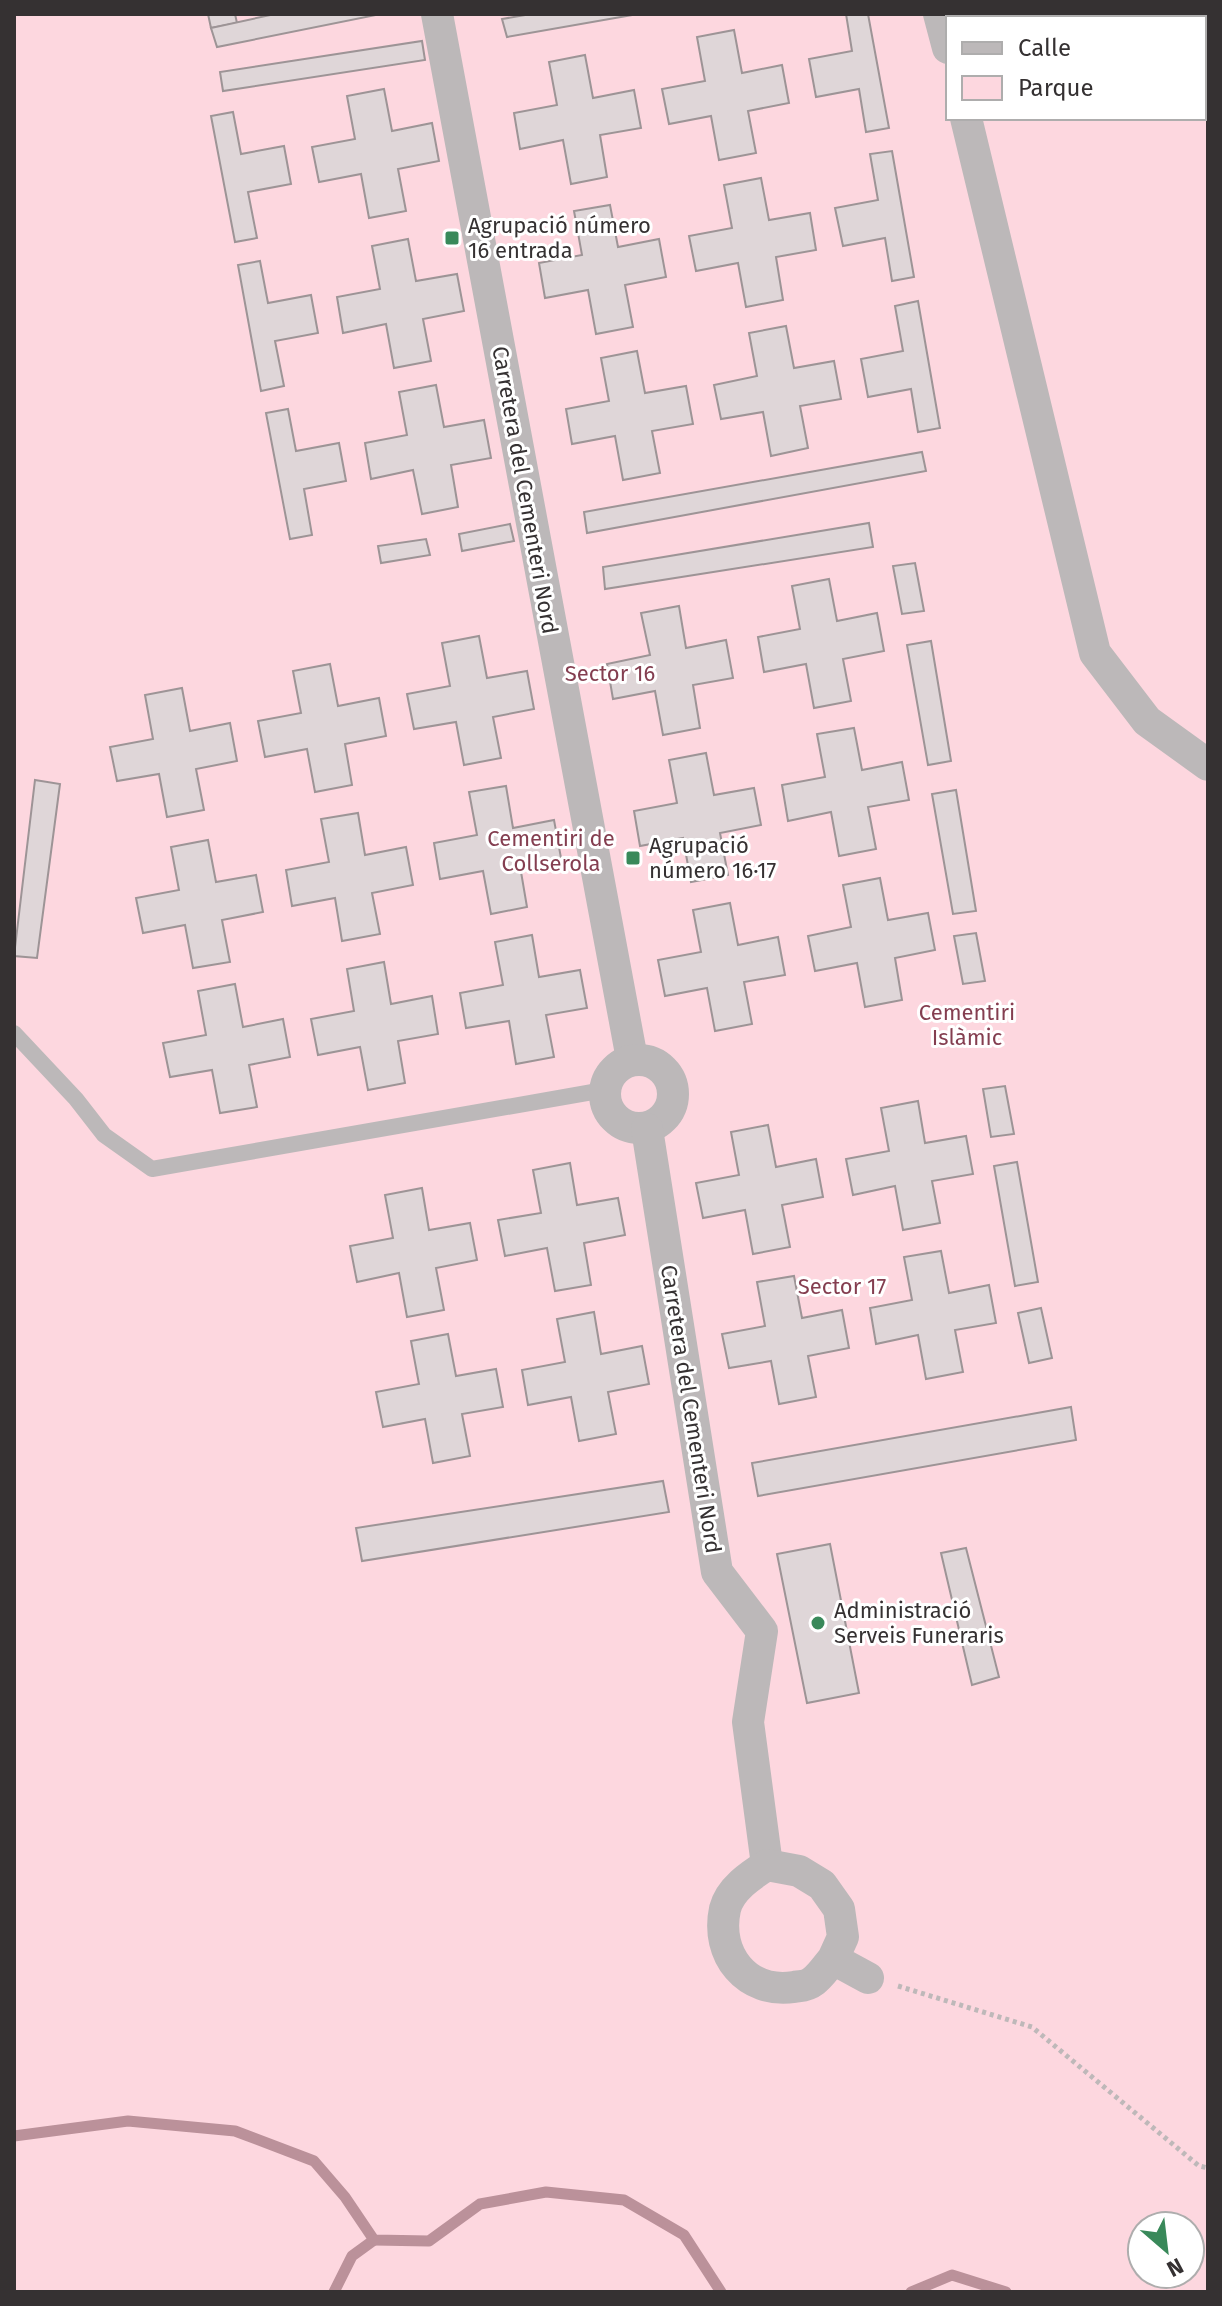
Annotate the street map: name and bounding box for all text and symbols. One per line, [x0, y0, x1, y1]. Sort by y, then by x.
legend [946, 16, 1206, 120]
text: Calle [1018, 34, 1071, 62]
text: Parque [1018, 74, 1094, 102]
place label: Agrupació número 16 entrada [468, 212, 651, 264]
marker: Agrupació número 16 entrada [443, 229, 461, 247]
street label: Carretera del Cementeri Nord [486, 344, 564, 636]
park label: Sector 16 [565, 660, 655, 687]
park label: Cementiri de Collserola [487, 825, 615, 877]
place label: Agrupació número 16·17 [649, 832, 777, 884]
marker: Agrupació número 16·17 [624, 849, 642, 867]
park label: Cementiri Islàmic [919, 999, 1015, 1051]
street label: Carretera del Cementeri Nord [655, 1263, 727, 1555]
park label: Sector 17 [798, 1273, 887, 1300]
place label: Administració Serveis Funeraris [834, 1597, 1004, 1649]
marker: Administració Serveis Funeraris [809, 1614, 827, 1632]
north arrow [1126, 2210, 1206, 2290]
text: N [1162, 2252, 1188, 2283]

